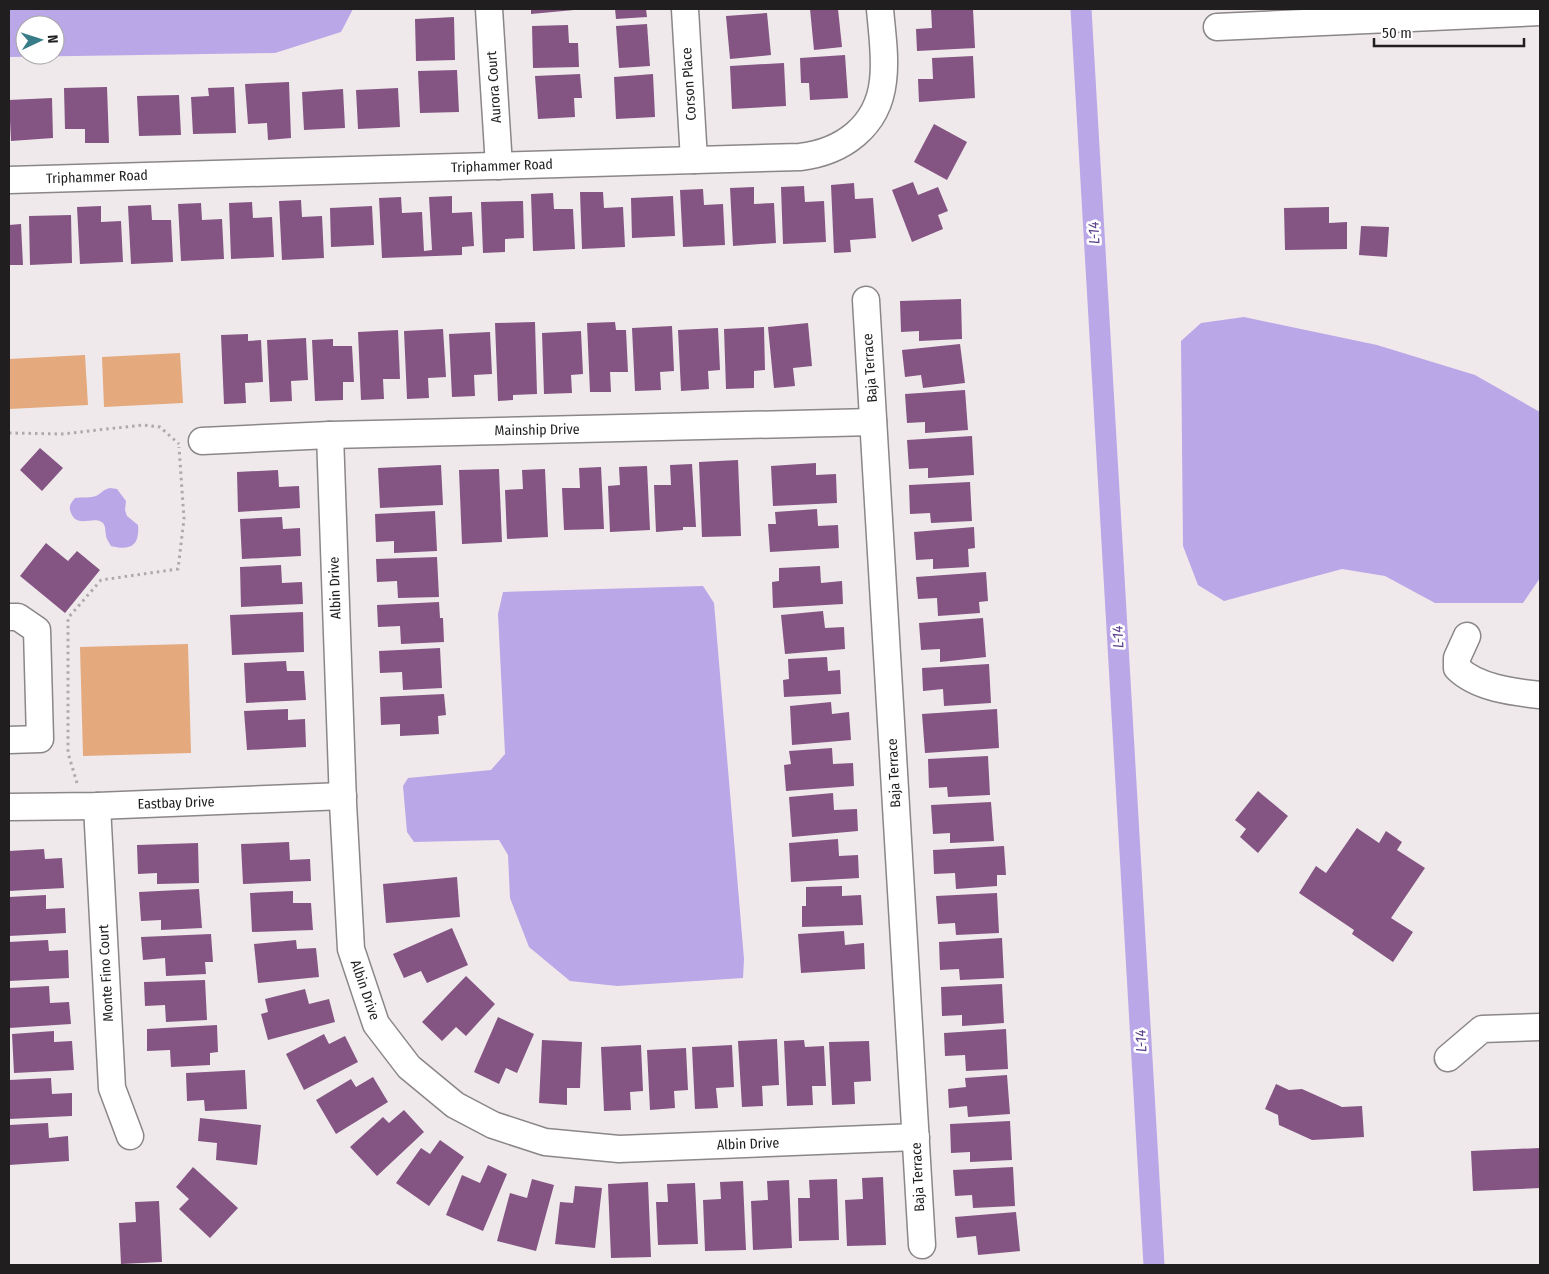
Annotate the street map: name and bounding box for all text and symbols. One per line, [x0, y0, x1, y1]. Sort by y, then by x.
north arrow [15, 15, 65, 65]
scale bar [1374, 15, 1524, 47]
text: 50 m [1382, 24, 1412, 42]
text: N [44, 34, 61, 44]
street label: Corson Place [678, 47, 700, 121]
street label: Aurora Court [483, 50, 505, 124]
street label: Triphammer Road [451, 156, 553, 176]
street label: Triphammer Road [46, 167, 148, 187]
water label: L-14 [1084, 221, 1104, 245]
street label: Baja Terrace [859, 333, 881, 403]
street label: Mainship Drive [494, 421, 580, 439]
street label: Albin Drive [325, 556, 345, 619]
water label: L-14 [1108, 625, 1128, 649]
street label: Baja Terrace [884, 738, 904, 808]
street label: Eastbay Drive [137, 793, 215, 813]
street label: Monte Fino Court [95, 923, 117, 1022]
street label: Albin Drive [347, 958, 383, 1022]
water label: L-14 [1131, 1029, 1151, 1053]
street label: Albin Drive [717, 1134, 780, 1154]
street label: Baja Terrace [908, 1142, 928, 1212]

